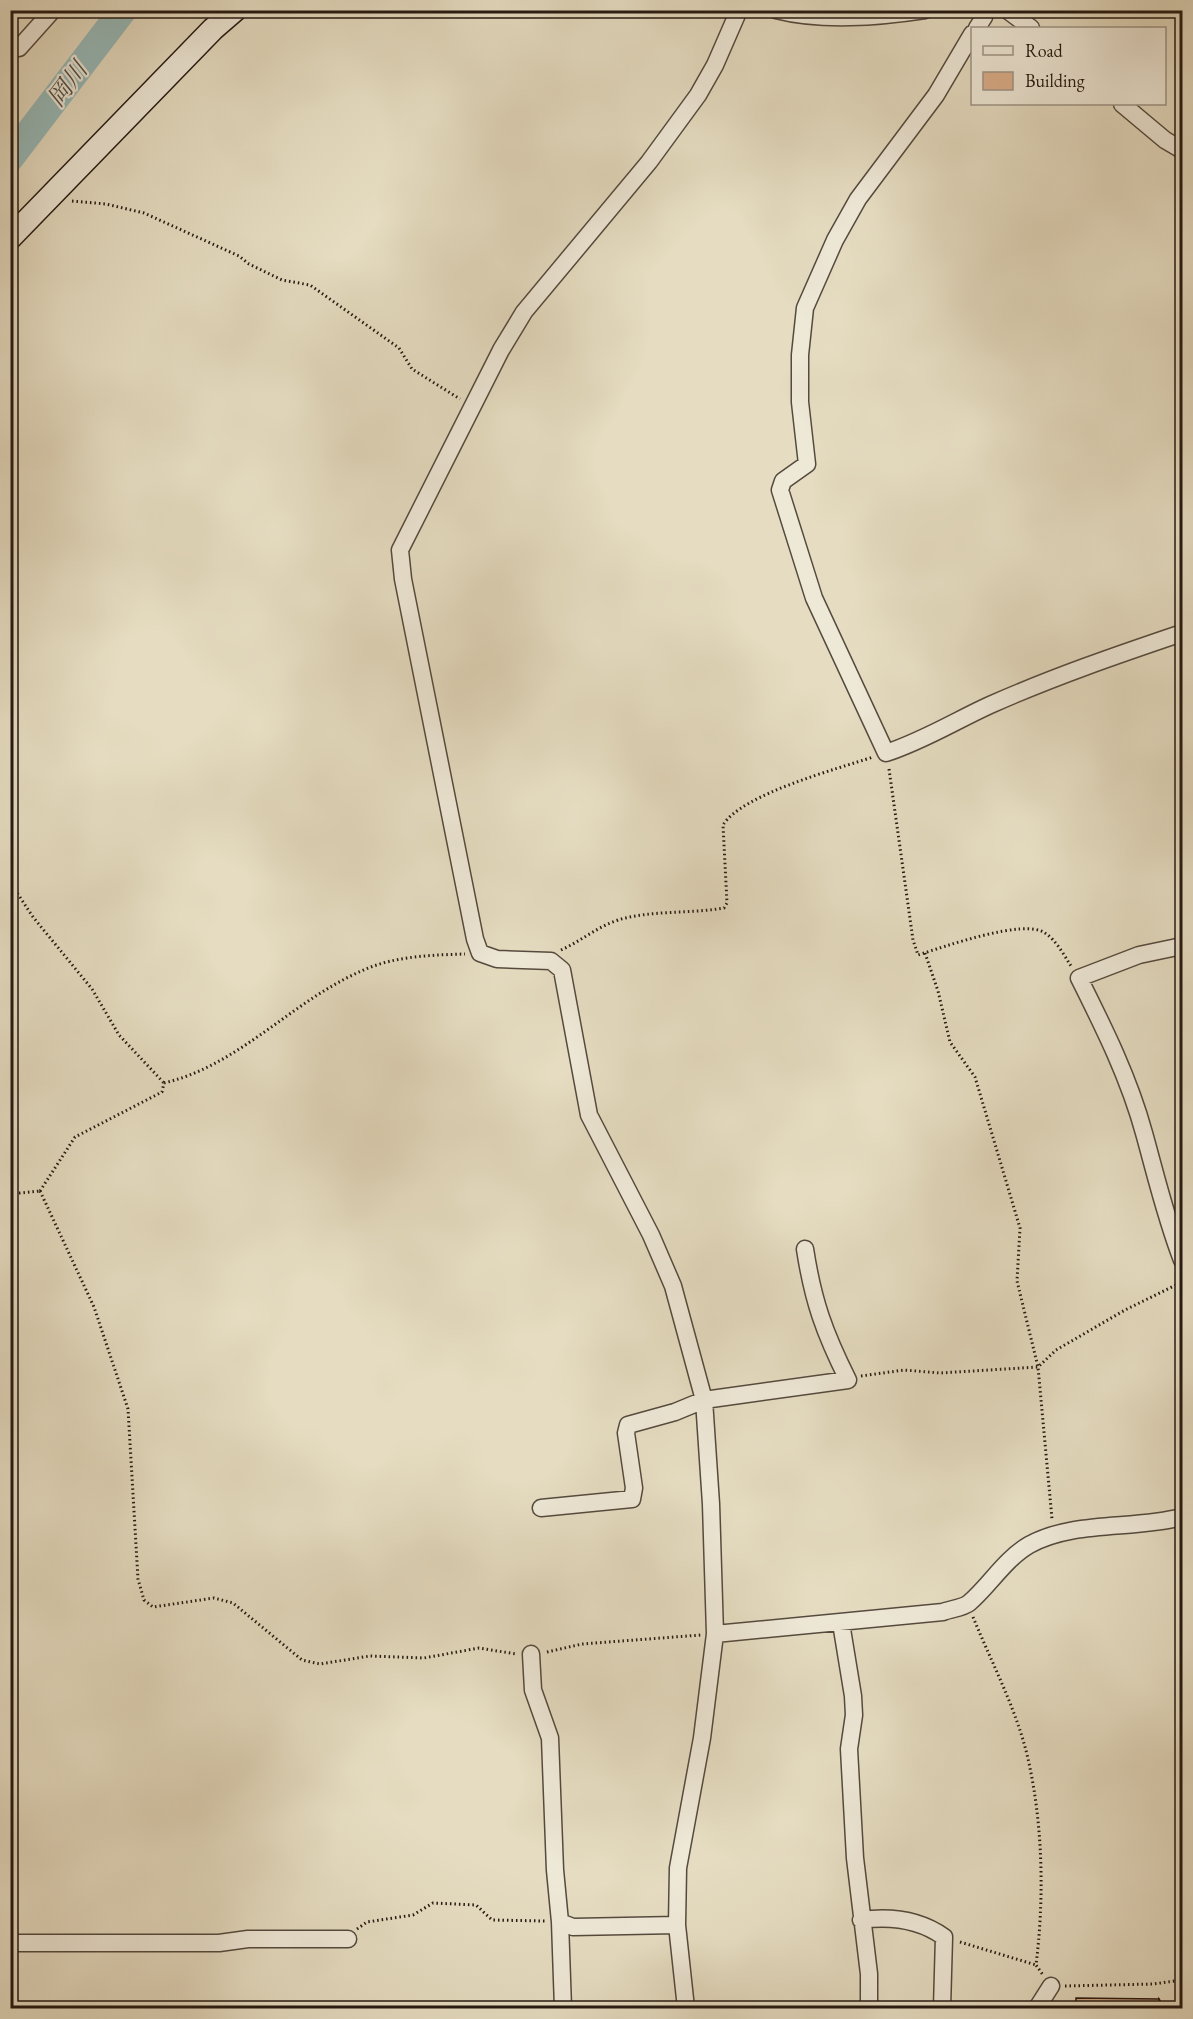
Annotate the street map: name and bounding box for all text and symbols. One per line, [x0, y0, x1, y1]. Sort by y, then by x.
legend [971, 27, 1166, 105]
text: Road [1025, 39, 1064, 62]
water label: 岡川 [40, 53, 96, 112]
text: Building [1025, 69, 1085, 92]

